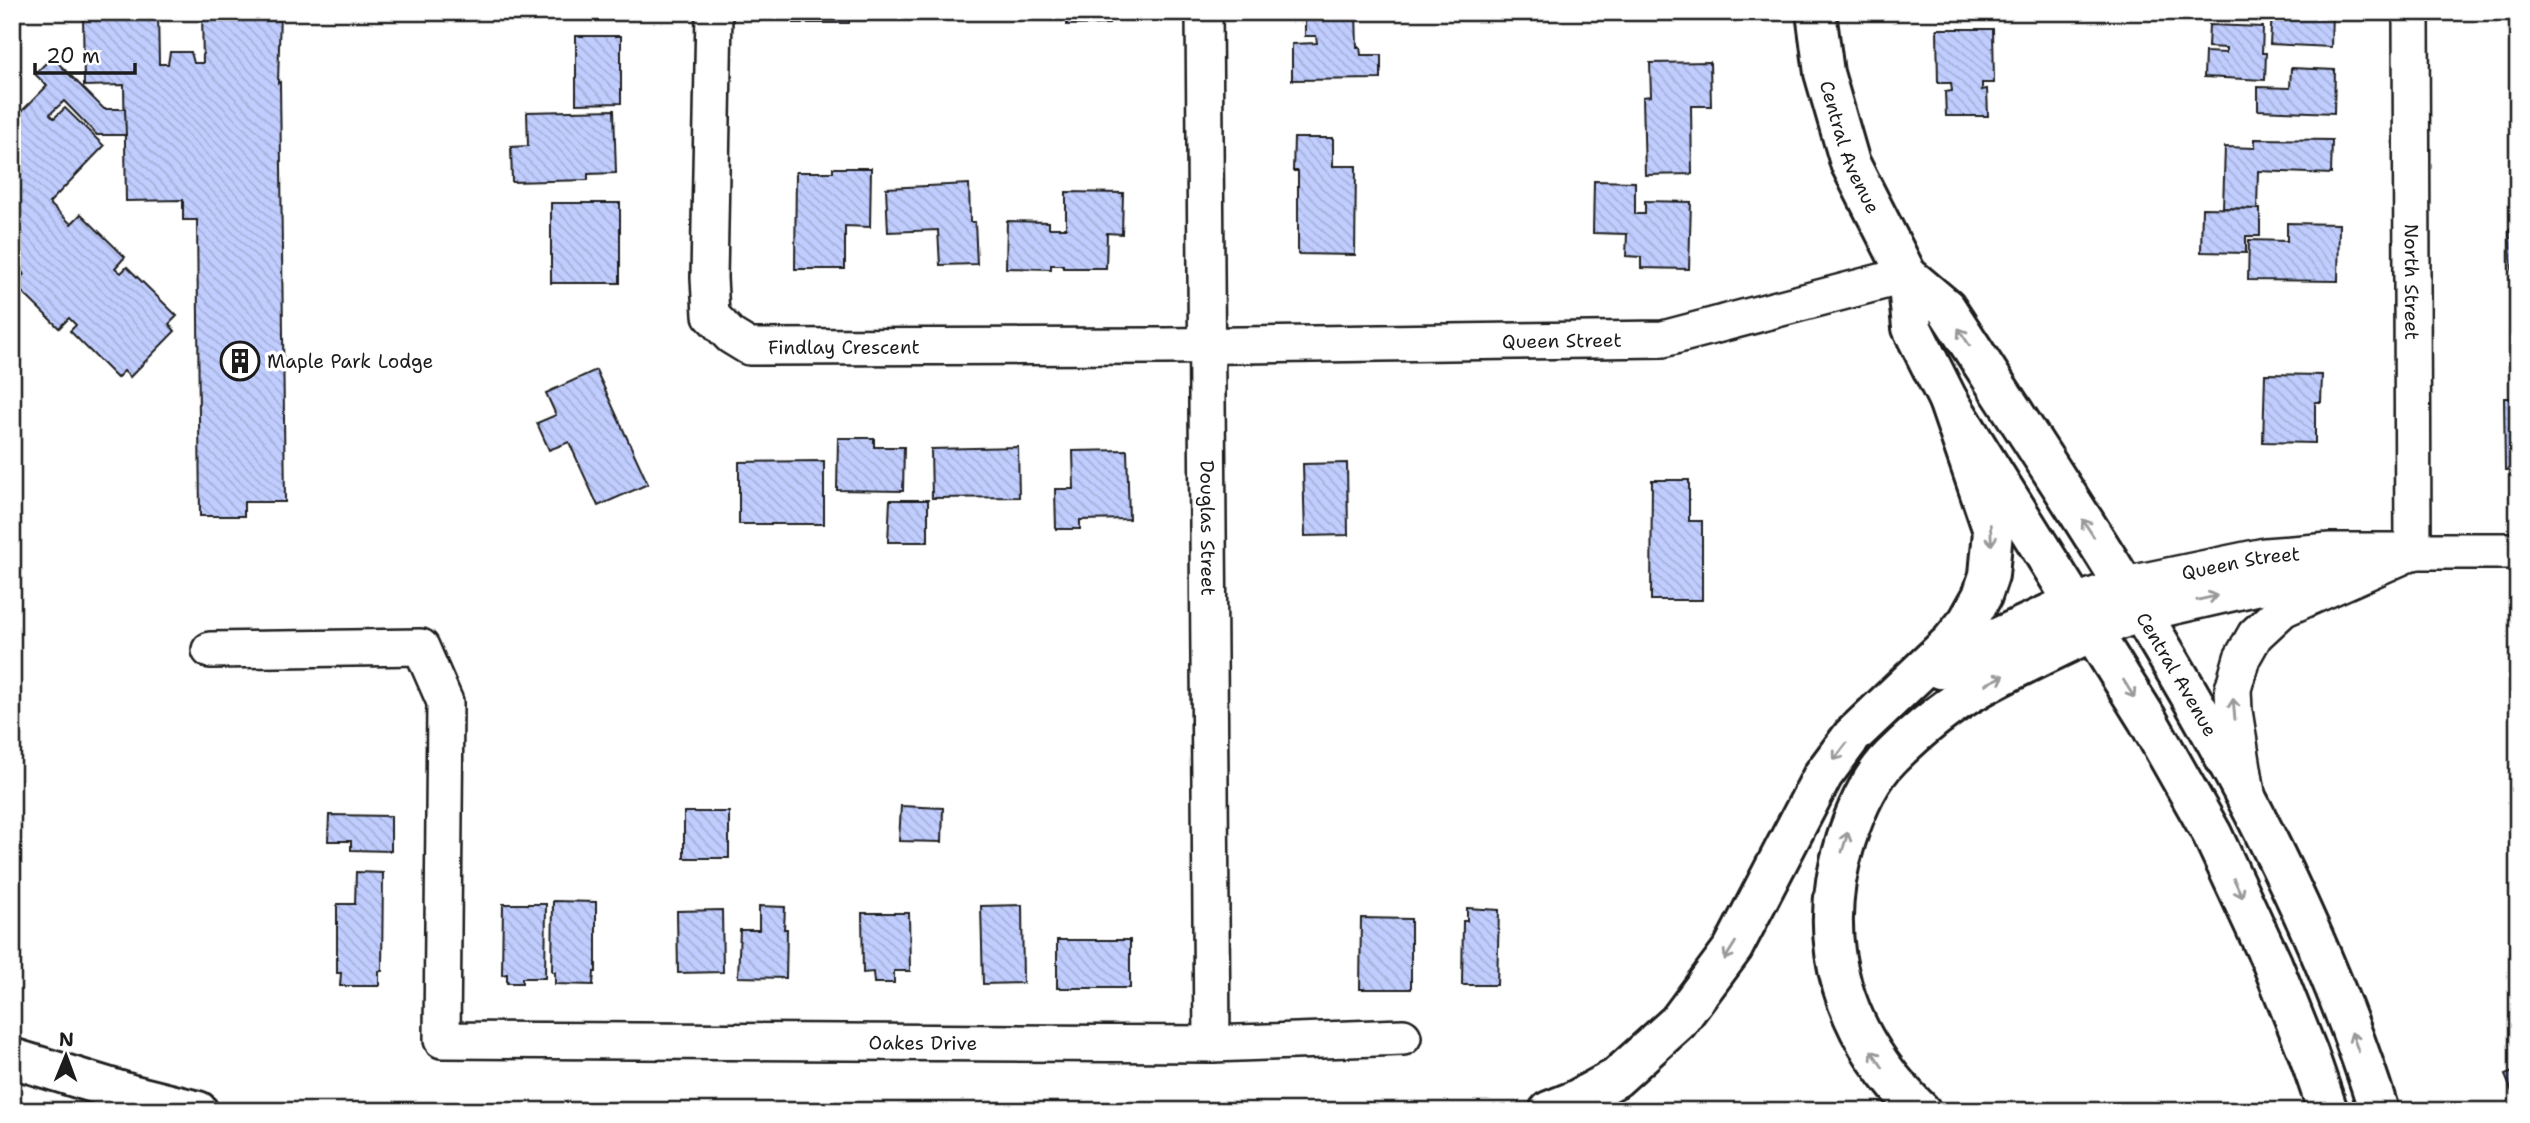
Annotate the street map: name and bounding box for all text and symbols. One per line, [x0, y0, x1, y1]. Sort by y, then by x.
scale bar [35, 32, 135, 76]
text: 20 m [46, 42, 100, 70]
street label: Central Avenue [1814, 78, 1886, 218]
street label: North Street [2399, 224, 2425, 340]
street label: Queen Street [1502, 327, 1622, 354]
one-way arrow [1957, 328, 1972, 347]
street label: Findlay Crescent [768, 334, 920, 359]
building icon: Maple Park Lodge [219, 340, 261, 382]
place label: Maple Park Lodge [267, 349, 433, 374]
street label: Douglas Street [1195, 460, 1221, 596]
one-way arrow [2081, 518, 2095, 538]
one-way arrow [1985, 523, 1998, 545]
street label: Queen Street [2179, 541, 2301, 585]
one-way arrow [2195, 591, 2218, 604]
street label: Central Avenue [2131, 607, 2223, 741]
one-way arrow [1984, 673, 2005, 686]
one-way arrow [2122, 678, 2136, 698]
one-way arrow [2227, 698, 2240, 721]
one-way arrow [1833, 743, 1848, 762]
one-way arrow [1840, 832, 1853, 854]
one-way arrow [2232, 877, 2246, 898]
one-way arrow [1722, 941, 1737, 960]
north arrow [32, 1021, 102, 1092]
text: N [59, 1027, 74, 1052]
street label: Oakes Drive [869, 1030, 977, 1055]
one-way arrow [2348, 1032, 2360, 1054]
one-way arrow [1869, 1050, 1884, 1069]

